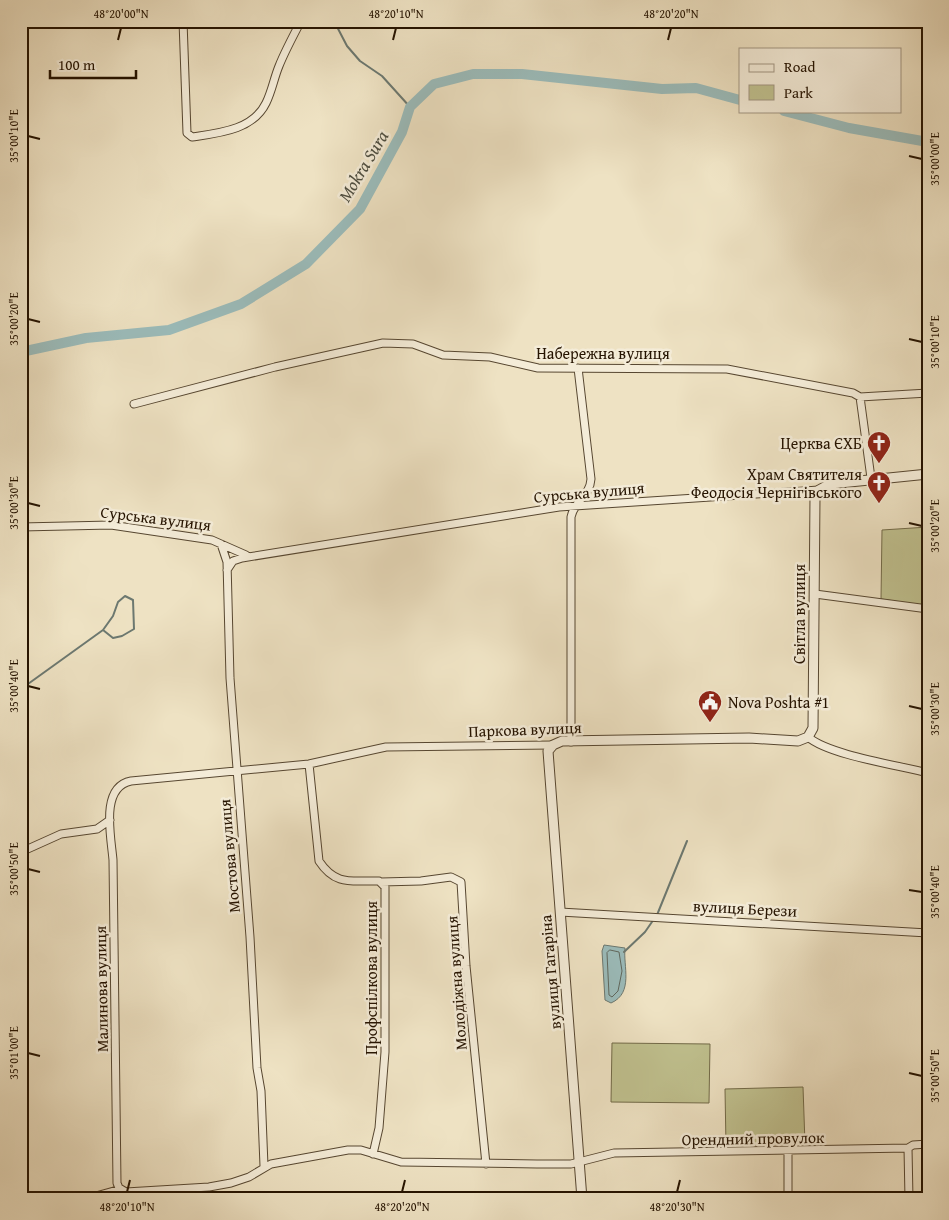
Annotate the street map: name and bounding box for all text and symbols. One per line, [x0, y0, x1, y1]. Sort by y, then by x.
text: 48°20'00"N [93, 5, 149, 22]
text: 48°20'10"N [368, 5, 424, 22]
text: 48°20'20"N [643, 5, 699, 22]
scale bar [50, 48, 136, 80]
legend [739, 48, 902, 112]
text: 100 m [58, 54, 96, 75]
text: Road [784, 56, 815, 77]
text: Park [784, 82, 813, 103]
text: 35°00'10"E [5, 109, 22, 163]
water label: Mokra Sura [331, 124, 395, 207]
text: 35°00'00"E [926, 132, 943, 186]
text: 35°00'20"E [5, 292, 22, 346]
text: 35°00'10"E [926, 315, 943, 369]
street label: Набережна вулиця [536, 341, 670, 365]
church icon: Церква ЄХБ [866, 430, 892, 464]
place label: Церква ЄХБ [780, 431, 862, 455]
place label: Храм Святителя Феодосія Чернігівського [691, 462, 862, 504]
church icon: Храм Святителя Феодосія Чернігівського [866, 470, 892, 504]
street label: Сурська вулиця [533, 475, 645, 509]
text: 35°00'30"E [5, 476, 22, 530]
street label: Сурська вулиця [99, 499, 213, 537]
text: 35°00'20"E [926, 499, 943, 553]
street label: Світла вулиця [787, 564, 811, 664]
text: 35°00'40"E [5, 659, 22, 713]
text: 35°00'30"E [926, 682, 943, 736]
public building icon: Nova Poshta #1 [697, 689, 723, 723]
place label: Nova Poshta #1 [728, 690, 829, 714]
street label: Паркова вулиця [468, 715, 582, 743]
street label: Мостова вулиця [212, 798, 246, 914]
text: 35°00'50"E [5, 842, 22, 896]
text: 35°00'40"E [926, 865, 943, 919]
street label: вулиця Берези [692, 893, 798, 923]
street label: Профспілкова вулиця [359, 901, 383, 1055]
street label: вулиця Гагаріна [533, 913, 567, 1030]
street label: Молодіжна вулиця [439, 915, 473, 1051]
street label: Малинова вулиця [88, 926, 114, 1052]
text: 35°01'00"E [5, 1026, 22, 1080]
text: 35°00'50"E [926, 1049, 943, 1103]
street label: Орендний провулок [681, 1125, 825, 1151]
text: 48°20'10"N [99, 1198, 155, 1215]
text: 48°20'20"N [374, 1198, 430, 1215]
text: 48°20'30"N [649, 1198, 705, 1215]

